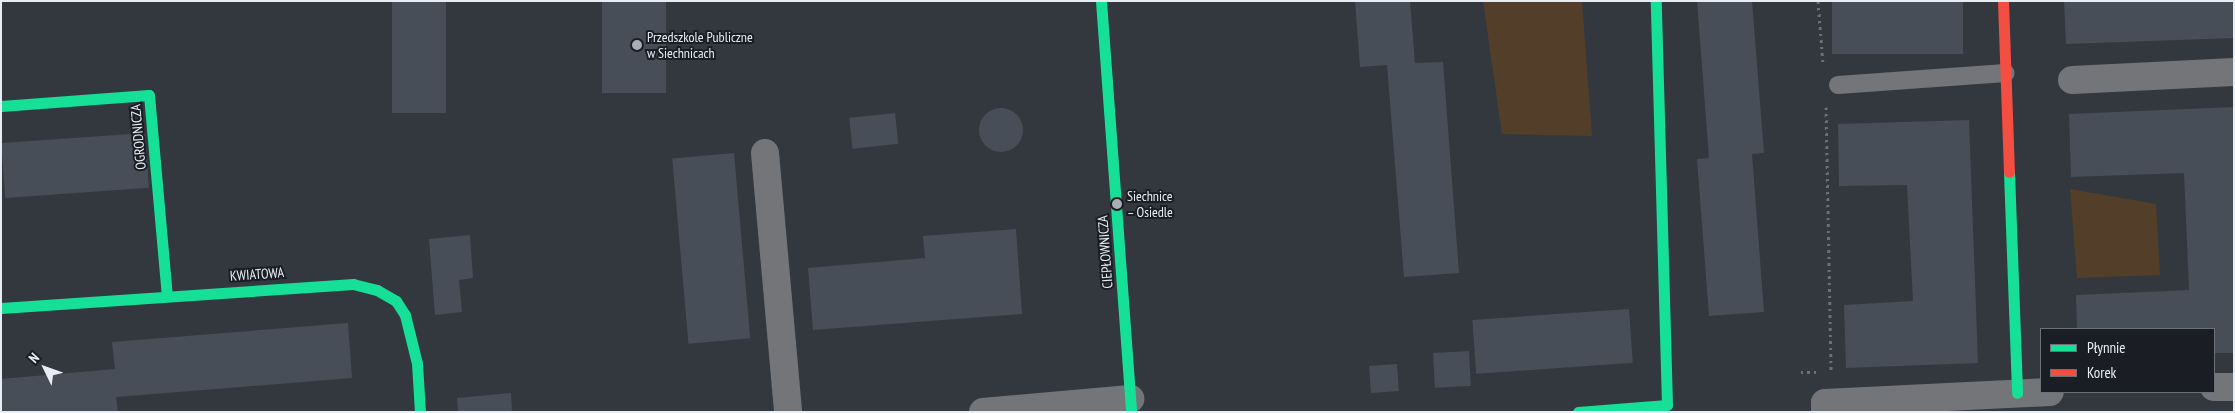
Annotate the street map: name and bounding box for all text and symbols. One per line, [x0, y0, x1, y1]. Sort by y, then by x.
place label: Przedszkole Publiczne w Siechnicach [647, 29, 753, 62]
marker: Przedszkole Publiczne w Siechnicach [631, 39, 643, 51]
street label: OGRODNICZA [127, 104, 149, 170]
place label: Siechnice – Osiedle [1127, 188, 1174, 220]
marker: Siechnice – Osiedle [1111, 198, 1123, 210]
street label: CIEPŁOWNICZA [1094, 215, 1116, 289]
street label: KWIATOWA [229, 264, 285, 284]
legend [2040, 328, 2215, 393]
text: Płynnie [2087, 338, 2126, 357]
north arrow [20, 343, 70, 393]
text: N [25, 349, 43, 367]
text: Korek [2087, 363, 2116, 382]

